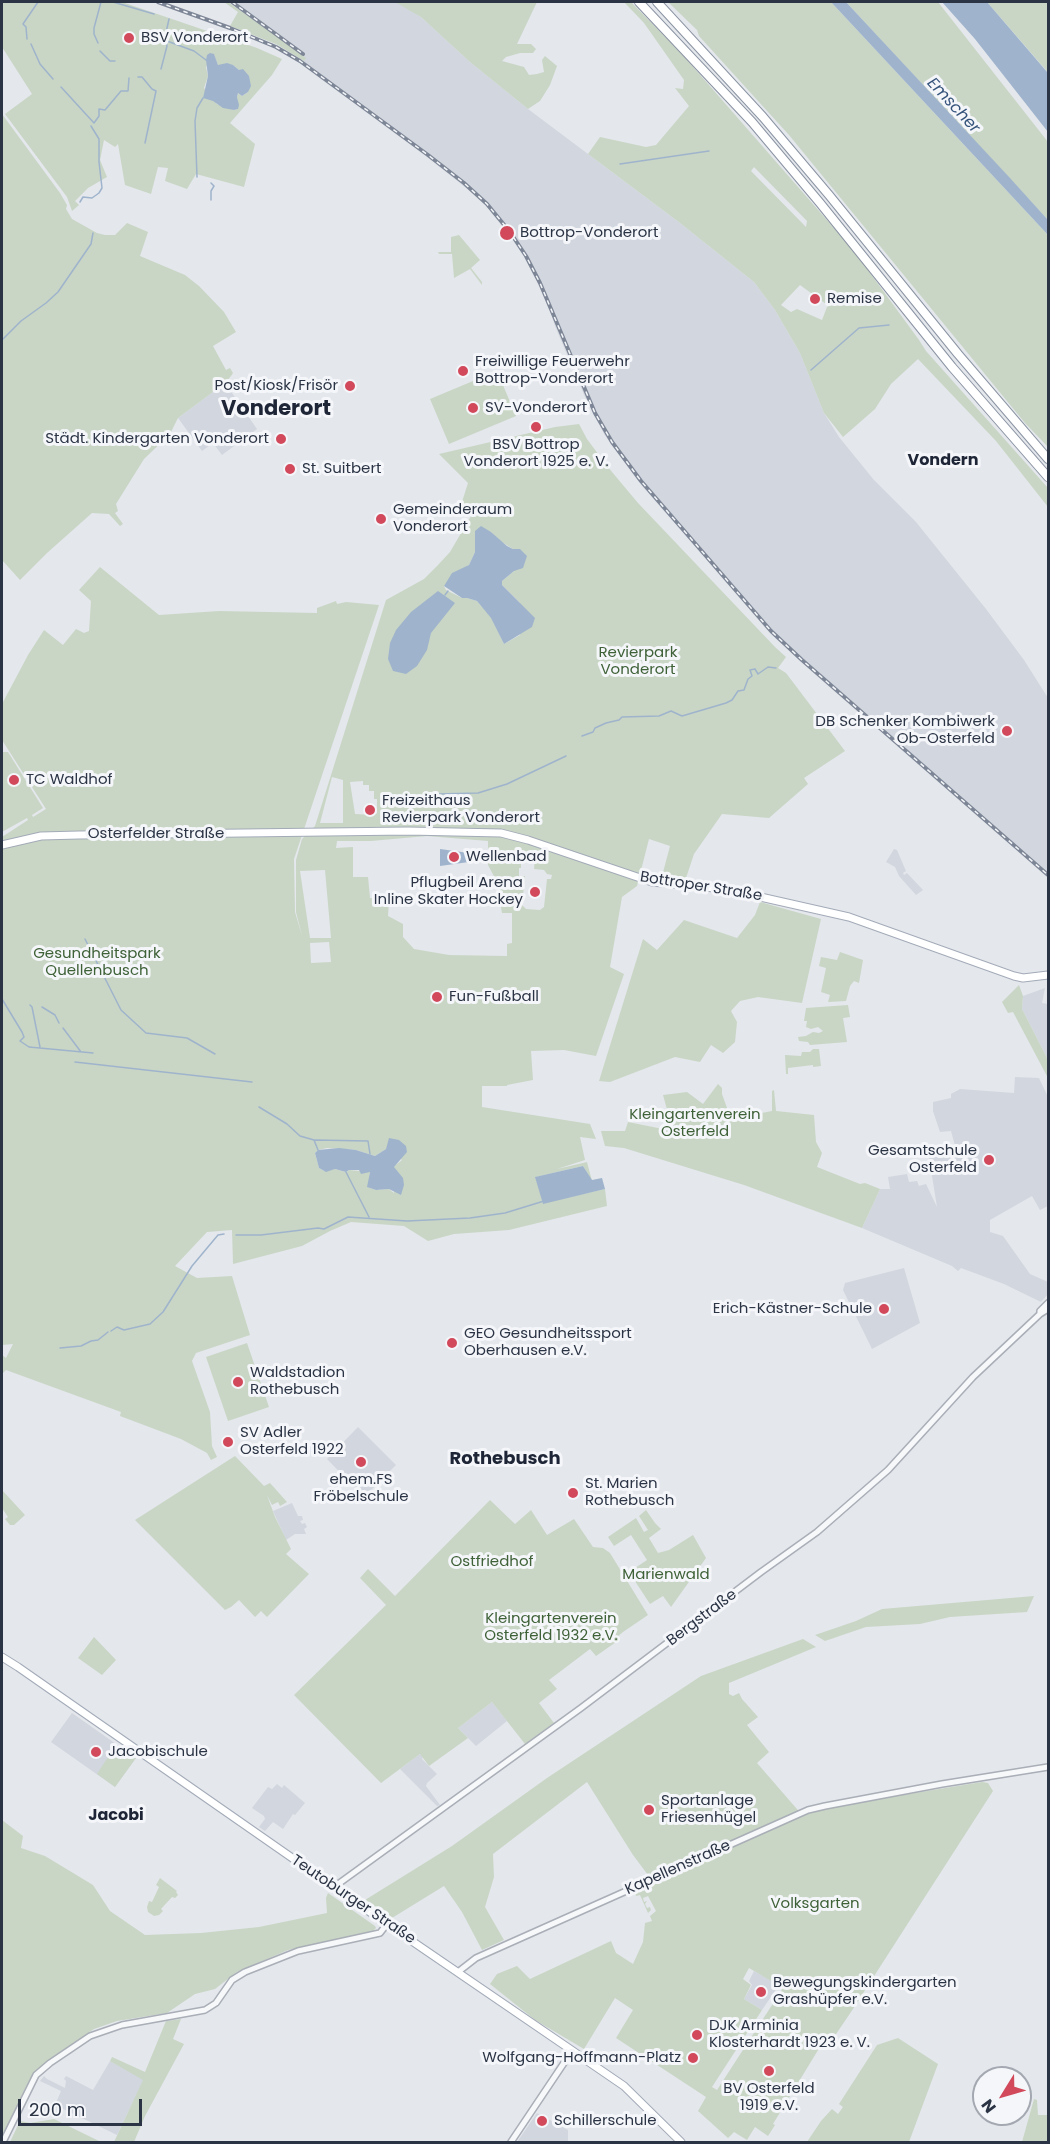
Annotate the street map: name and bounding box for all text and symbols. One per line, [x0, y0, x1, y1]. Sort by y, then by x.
place label: BSV Vonderort [141, 29, 248, 47]
marker: BSV Vonderort [122, 31, 136, 45]
water label: Emscher [922, 74, 984, 138]
marker: Bottrop-Vonderort [498, 224, 516, 242]
place label: Bottrop-Vonderort [520, 224, 658, 242]
place label: Remise [827, 290, 882, 308]
marker: Remise [808, 292, 822, 306]
place label: Freiwillige Feuerwehr Bottrop-Vonderort [475, 353, 630, 388]
marker: Freiwillige Feuerwehr Bottrop-Vonderort [456, 364, 470, 378]
place label: Post/Kiosk/Frisör [214, 377, 338, 395]
marker: Post/Kiosk/Frisör [343, 379, 357, 393]
district label: Vonderort [221, 397, 331, 423]
place label: SV-Vonderort [485, 399, 587, 417]
marker: SV-Vonderort [466, 401, 480, 415]
marker: BSV Bottrop Vonderort 1925 e. V. [529, 420, 543, 434]
place label: Städt. Kindergarten Vonderort [45, 430, 269, 448]
marker: Städt. Kindergarten Vonderort [274, 432, 288, 446]
place label: BSV Bottrop Vonderort 1925 e. V. [463, 436, 609, 471]
district label: Vondern [907, 451, 979, 471]
place label: St. Suitbert [302, 460, 381, 478]
marker: St. Suitbert [283, 462, 297, 476]
place label: Gemeinderaum Vonderort [393, 501, 512, 536]
marker: Gemeinderaum Vonderort [374, 512, 388, 526]
park label: Revierpark Vonderort [598, 644, 678, 679]
place label: DB Schenker Kombiwerk Ob-Osterfeld [815, 713, 995, 748]
marker: DB Schenker Kombiwerk Ob-Osterfeld [1000, 724, 1014, 738]
place label: TC Waldhof [26, 771, 112, 789]
marker: TC Waldhof [7, 773, 21, 787]
place label: Freizeithaus Revierpark Vonderort [382, 792, 540, 827]
marker: Freizeithaus Revierpark Vonderort [363, 803, 377, 817]
street label: Osterfelder Straße [88, 825, 224, 843]
place label: Wellenbad [466, 848, 547, 866]
marker: Wellenbad [447, 850, 461, 864]
street label: Bottroper Straße [639, 868, 763, 906]
place label: Pflugbeil Arena Inline Skater Hockey [374, 874, 523, 909]
marker: Pflugbeil Arena Inline Skater Hockey [528, 885, 542, 899]
park label: Gesundheitspark Quellenbusch [33, 945, 161, 980]
place label: Fun-Fußball [449, 988, 539, 1006]
marker: Fun-Fußball [430, 990, 444, 1004]
park label: Kleingartenverein Osterfeld [629, 1106, 761, 1141]
place label: Gesamtschule Osterfeld [868, 1142, 977, 1177]
marker: Gesamtschule Osterfeld [982, 1153, 996, 1167]
place label: Erich-Kästner-Schule [713, 1300, 872, 1318]
marker: Erich-Kästner-Schule [877, 1302, 891, 1316]
place label: GEO Gesundheitssport Oberhausen e.V. [464, 1325, 632, 1360]
marker: GEO Gesundheitssport Oberhausen e.V. [445, 1336, 459, 1350]
place label: Waldstadion Rothebusch [250, 1364, 345, 1399]
marker: Waldstadion Rothebusch [231, 1375, 245, 1389]
place label: SV Adler Osterfeld 1922 [240, 1424, 344, 1459]
marker: SV Adler Osterfeld 1922 [221, 1435, 235, 1449]
district label: Rothebusch [449, 1448, 561, 1470]
marker: ehem.FS Fröbelschule [354, 1455, 368, 1469]
place label: ehem.FS Fröbelschule [313, 1471, 409, 1506]
place label: St. Marien Rothebusch [585, 1475, 674, 1510]
marker: St. Marien Rothebusch [566, 1486, 580, 1500]
park label: Ostfriedhof [451, 1553, 533, 1571]
park label: Marienwald [622, 1566, 710, 1584]
street label: Bergstraße [664, 1586, 740, 1650]
park label: Kleingartenverein Osterfeld 1932 e.V. [484, 1610, 618, 1645]
place label: Jacobischule [108, 1743, 208, 1761]
marker: Jacobischule [89, 1745, 103, 1759]
place label: Sportanlage Friesenhügel [661, 1792, 756, 1827]
marker: Sportanlage Friesenhügel [642, 1803, 656, 1817]
district label: Jacobi [88, 1806, 144, 1826]
street label: Kapellenstraße [623, 1837, 733, 1899]
street label: Teutoburger Straße [287, 1852, 419, 1948]
park label: Volksgarten [770, 1895, 860, 1913]
place label: Bewegungskindergarten Grashüpfer e.V. [773, 1974, 957, 2009]
marker: Bewegungskindergarten Grashüpfer e.V. [754, 1985, 768, 1999]
place label: DJK Arminia Klosterhardt 1923 e. V. [709, 2017, 870, 2052]
marker: DJK Arminia Klosterhardt 1923 e. V. [690, 2028, 704, 2042]
place label: Wolfgang-Hoffmann-Platz [482, 2049, 681, 2067]
marker: Wolfgang-Hoffmann-Platz [686, 2051, 700, 2065]
marker: BV Osterfeld 1919 e.V. [762, 2064, 776, 2078]
north arrow [972, 2066, 1032, 2126]
place label: BV Osterfeld 1919 e.V. [723, 2080, 815, 2115]
scale bar [21, 2087, 146, 2125]
text: N [976, 2094, 1002, 2118]
text: 200 m [29, 2097, 85, 2122]
place label: Schillerschule [554, 2112, 657, 2130]
marker: Schillerschule [535, 2114, 549, 2128]

